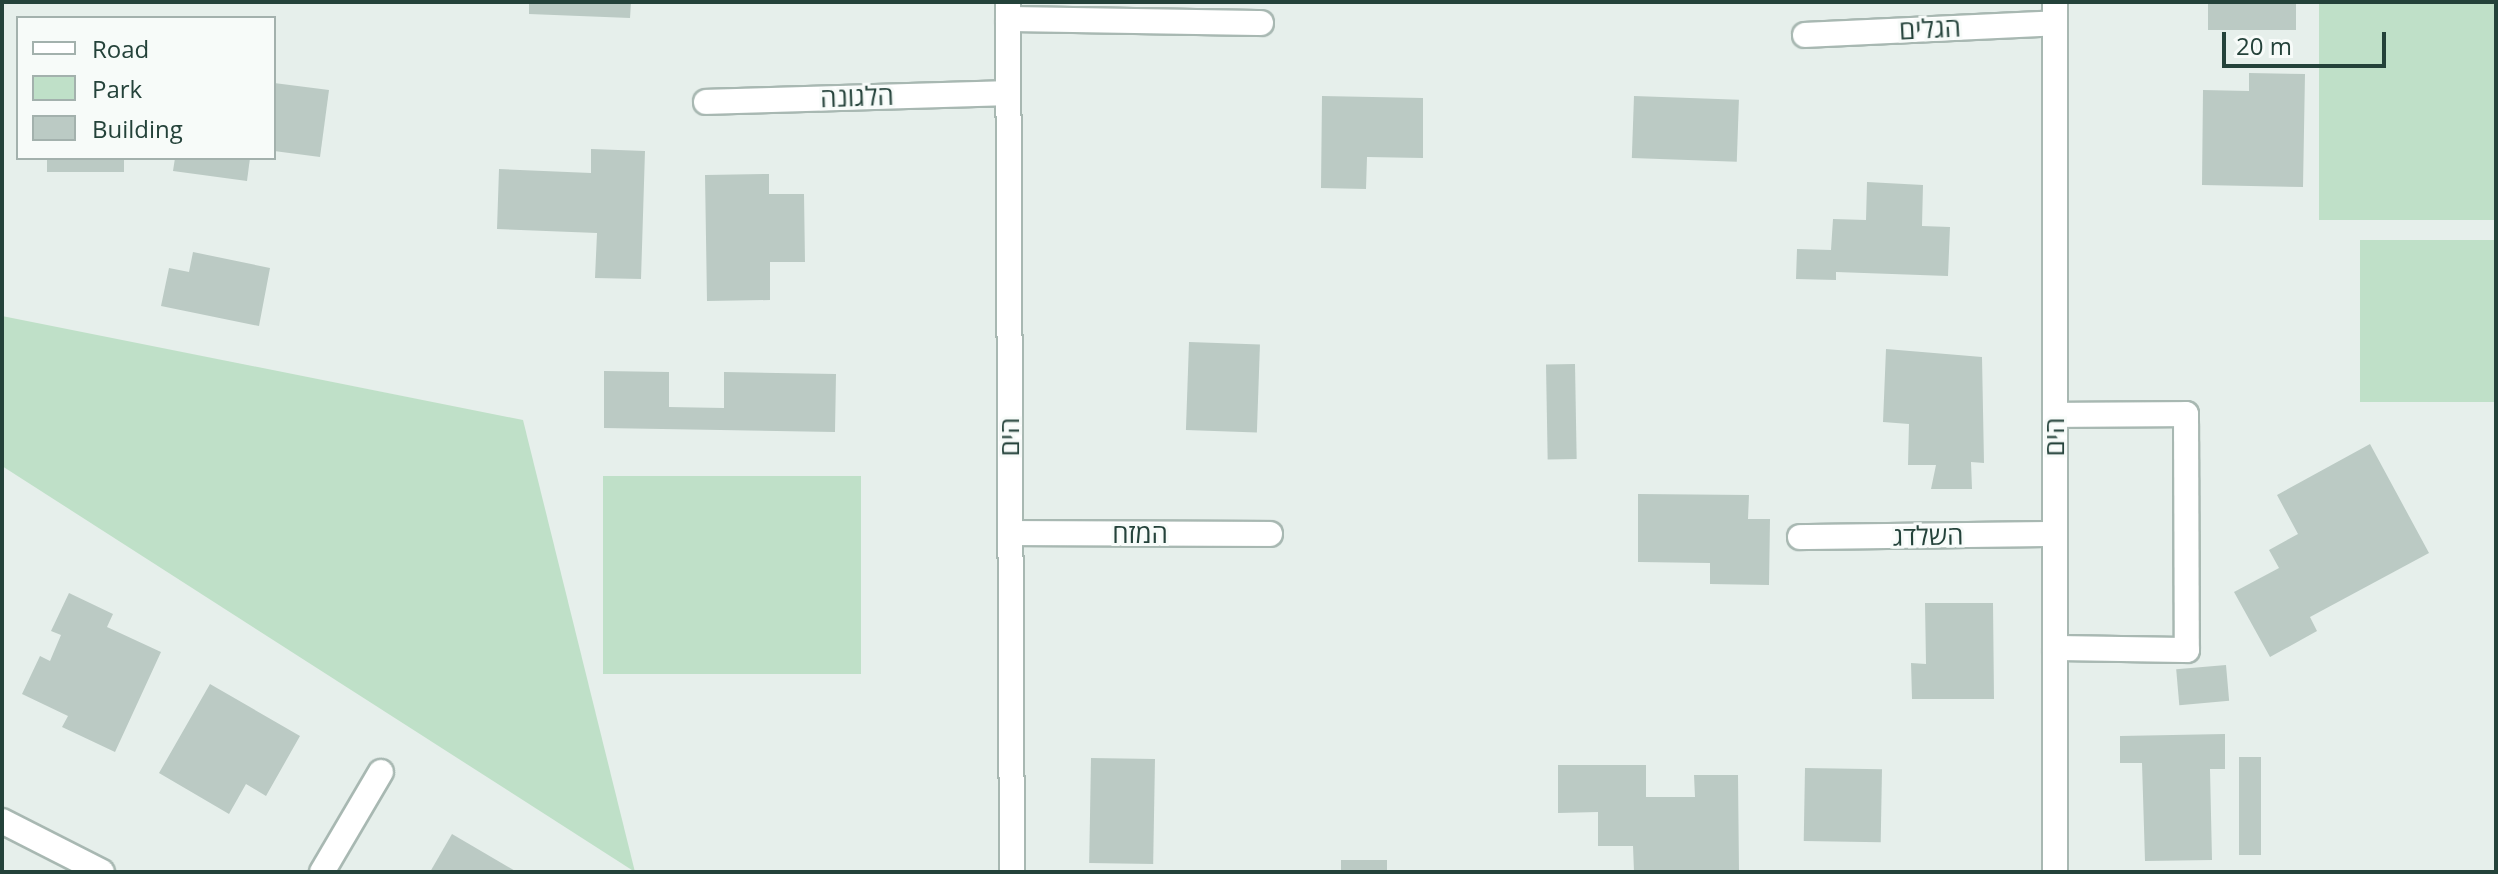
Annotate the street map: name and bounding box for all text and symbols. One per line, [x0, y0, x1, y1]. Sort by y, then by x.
street label: הגלים [1898, 12, 1962, 46]
legend [16, 16, 276, 160]
scale bar [2226, 16, 2390, 66]
text: 20 m [2236, 29, 2292, 62]
text: Road [92, 32, 149, 65]
text: Park [92, 72, 142, 105]
street label: הלגונה [820, 80, 894, 114]
text: Building [92, 112, 183, 145]
street label: הים [994, 418, 1026, 456]
street label: הים [2039, 418, 2071, 456]
street label: המזח [1112, 518, 1168, 550]
street label: השלדג [1892, 520, 1964, 552]

